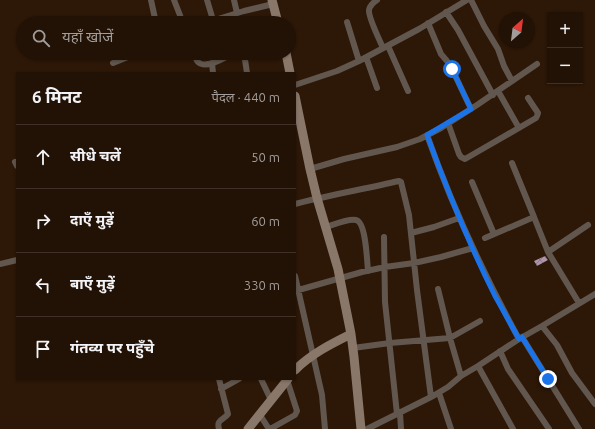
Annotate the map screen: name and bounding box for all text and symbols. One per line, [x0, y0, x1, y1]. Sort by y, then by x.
north arrow [499, 12, 535, 48]
map controls [547, 12, 583, 84]
button: + [547, 12, 583, 48]
search box [16, 16, 296, 60]
icon: search [30, 27, 52, 49]
text: यहाँ खोजें [62, 28, 113, 45]
button: − [547, 48, 583, 84]
route start [443, 60, 461, 78]
text: 6 मिनट [32, 87, 81, 106]
text: पैदल · 440 m [212, 90, 280, 104]
icon: ahead [32, 146, 54, 168]
text: सीधे चलें [70, 147, 121, 164]
text: 50 m [251, 150, 280, 164]
icon: right [32, 210, 54, 232]
text: दाएँ मुड़ें [70, 211, 114, 228]
text: 60 m [251, 214, 280, 228]
icon: left [32, 274, 54, 296]
text: बाएँ मुड़ें [70, 275, 115, 292]
text: 330 m [244, 278, 280, 292]
icon: arrive [32, 338, 54, 360]
text: गंतव्य पर पहुँचे [70, 339, 154, 356]
route end [539, 370, 557, 388]

